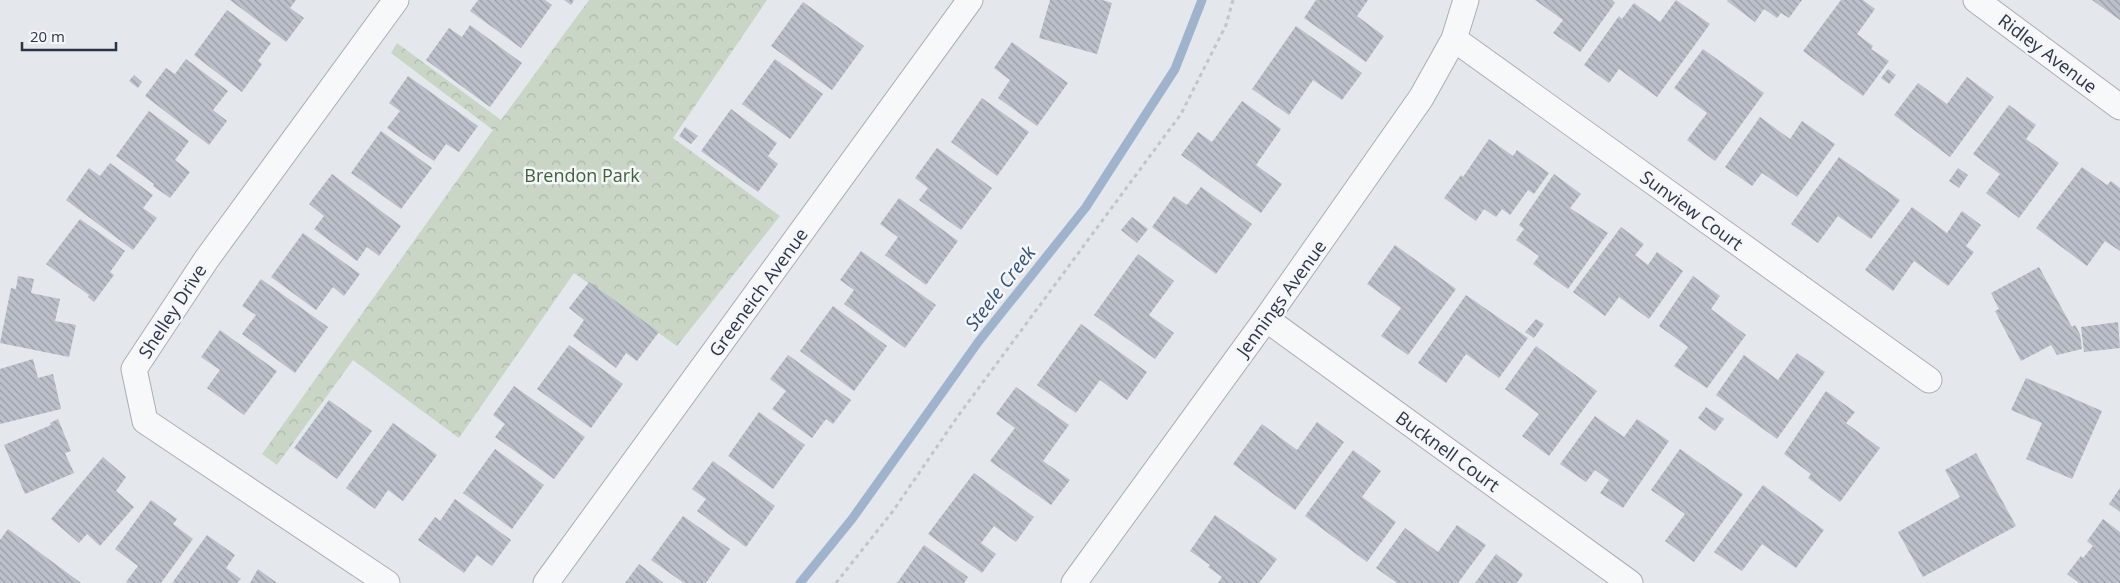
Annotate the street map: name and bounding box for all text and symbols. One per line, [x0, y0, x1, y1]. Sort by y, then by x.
street label: Ridley Avenue [1994, 8, 2102, 98]
scale bar [22, 20, 116, 52]
text: 20 m [30, 26, 65, 46]
park label: Brendon Park [524, 163, 640, 187]
street label: Sunview Court [1636, 165, 1748, 255]
street label: Greeneich Avenue [703, 223, 813, 361]
street label: Jennings Avenue [1229, 235, 1331, 363]
water label: Steele Creek [959, 240, 1042, 336]
street label: Shelley Drive [133, 259, 211, 363]
street label: Bucknell Court [1391, 405, 1505, 497]

